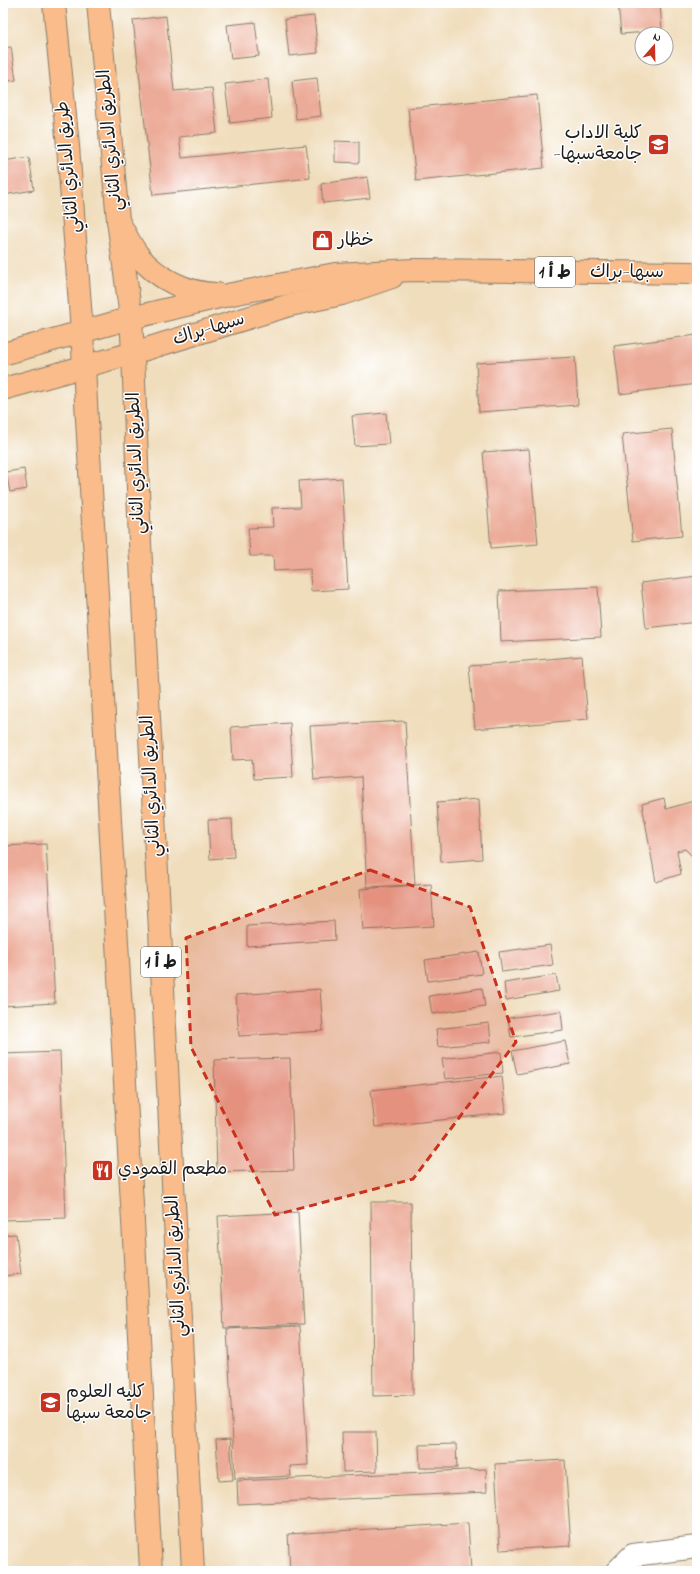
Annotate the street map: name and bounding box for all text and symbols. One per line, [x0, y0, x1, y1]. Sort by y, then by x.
north arrow [634, 26, 674, 66]
text: N [651, 29, 663, 46]
street label: الطريق الدائري الثاني [92, 68, 131, 212]
street label: طريق الدائري الثاني [50, 100, 89, 234]
place label: كلية الاداب -جامعةسبها [554, 121, 642, 168]
school or university icon: كلية الاداب -جامعةسبها [645, 131, 671, 157]
shop icon: خظار [309, 228, 335, 254]
place label: خظار [336, 228, 374, 254]
road number: ط أ 1 [535, 257, 575, 287]
street label: سبها-براك [590, 260, 664, 286]
street label: سبها-براك [170, 307, 248, 353]
street label: الطريق الدائري الثاني [122, 391, 153, 534]
street label: الطريق الدائري الثاني [135, 714, 170, 858]
road number: ط أ 1 [141, 947, 181, 977]
restaurant icon: مطعم القمودي [90, 1157, 116, 1183]
place label: مطعم القمودي [118, 1157, 227, 1183]
street label: الطريق الدائري الثاني [160, 1194, 195, 1338]
place label: كليه العلوم جامعة سبها [66, 1380, 152, 1427]
school or university icon: كليه العلوم جامعة سبها [37, 1390, 63, 1416]

